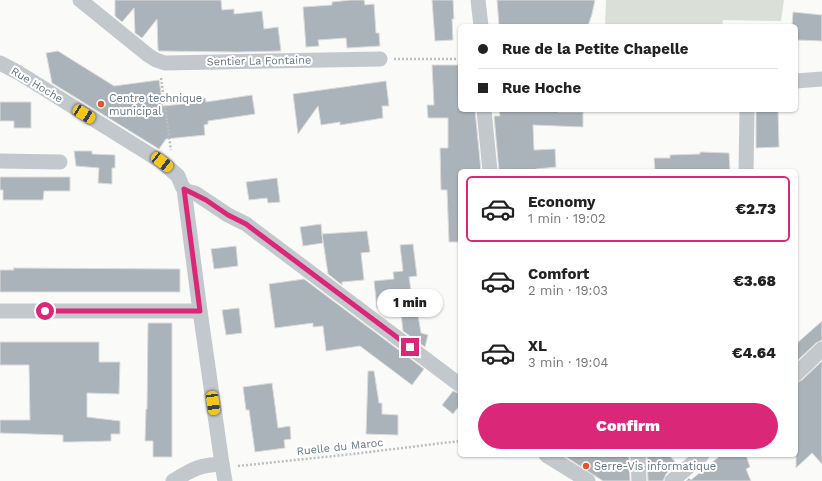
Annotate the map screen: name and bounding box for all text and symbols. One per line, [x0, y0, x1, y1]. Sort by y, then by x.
text: Rue de la Petite Chapelle [502, 40, 688, 58]
street label: Sentier La Fontaine [207, 54, 311, 68]
street label: Rue Hoche [9, 64, 65, 106]
text: Rue Hoche [502, 79, 581, 97]
place label: Centre technique municipal [109, 92, 202, 118]
marker: Centre technique municipal [96, 99, 106, 109]
car [71, 103, 97, 125]
car [149, 150, 175, 174]
icon: car [480, 191, 516, 227]
text: Economy [528, 193, 595, 211]
text: €2.73 [735, 200, 776, 218]
text: 1 min · 19:02 [528, 211, 606, 226]
icon: car [480, 263, 516, 299]
text: Comfort [528, 265, 589, 283]
text: €3.68 [733, 272, 776, 290]
text: 2 min · 19:03 [528, 283, 608, 298]
callout: 1 min [377, 289, 443, 317]
text: 1 min [393, 295, 427, 310]
route start [36, 302, 54, 320]
icon: car [480, 335, 516, 371]
text: XL [528, 337, 547, 355]
route end [401, 338, 419, 356]
text: €4.64 [732, 344, 776, 362]
text: 3 min · 19:04 [528, 355, 608, 370]
car [205, 390, 221, 416]
button: Confirm [478, 403, 778, 449]
street label: Ruelle du Maroc [296, 436, 384, 458]
place label: Serre-Vis informatique [594, 460, 716, 473]
marker: Serre-Vis informatique [581, 461, 591, 471]

